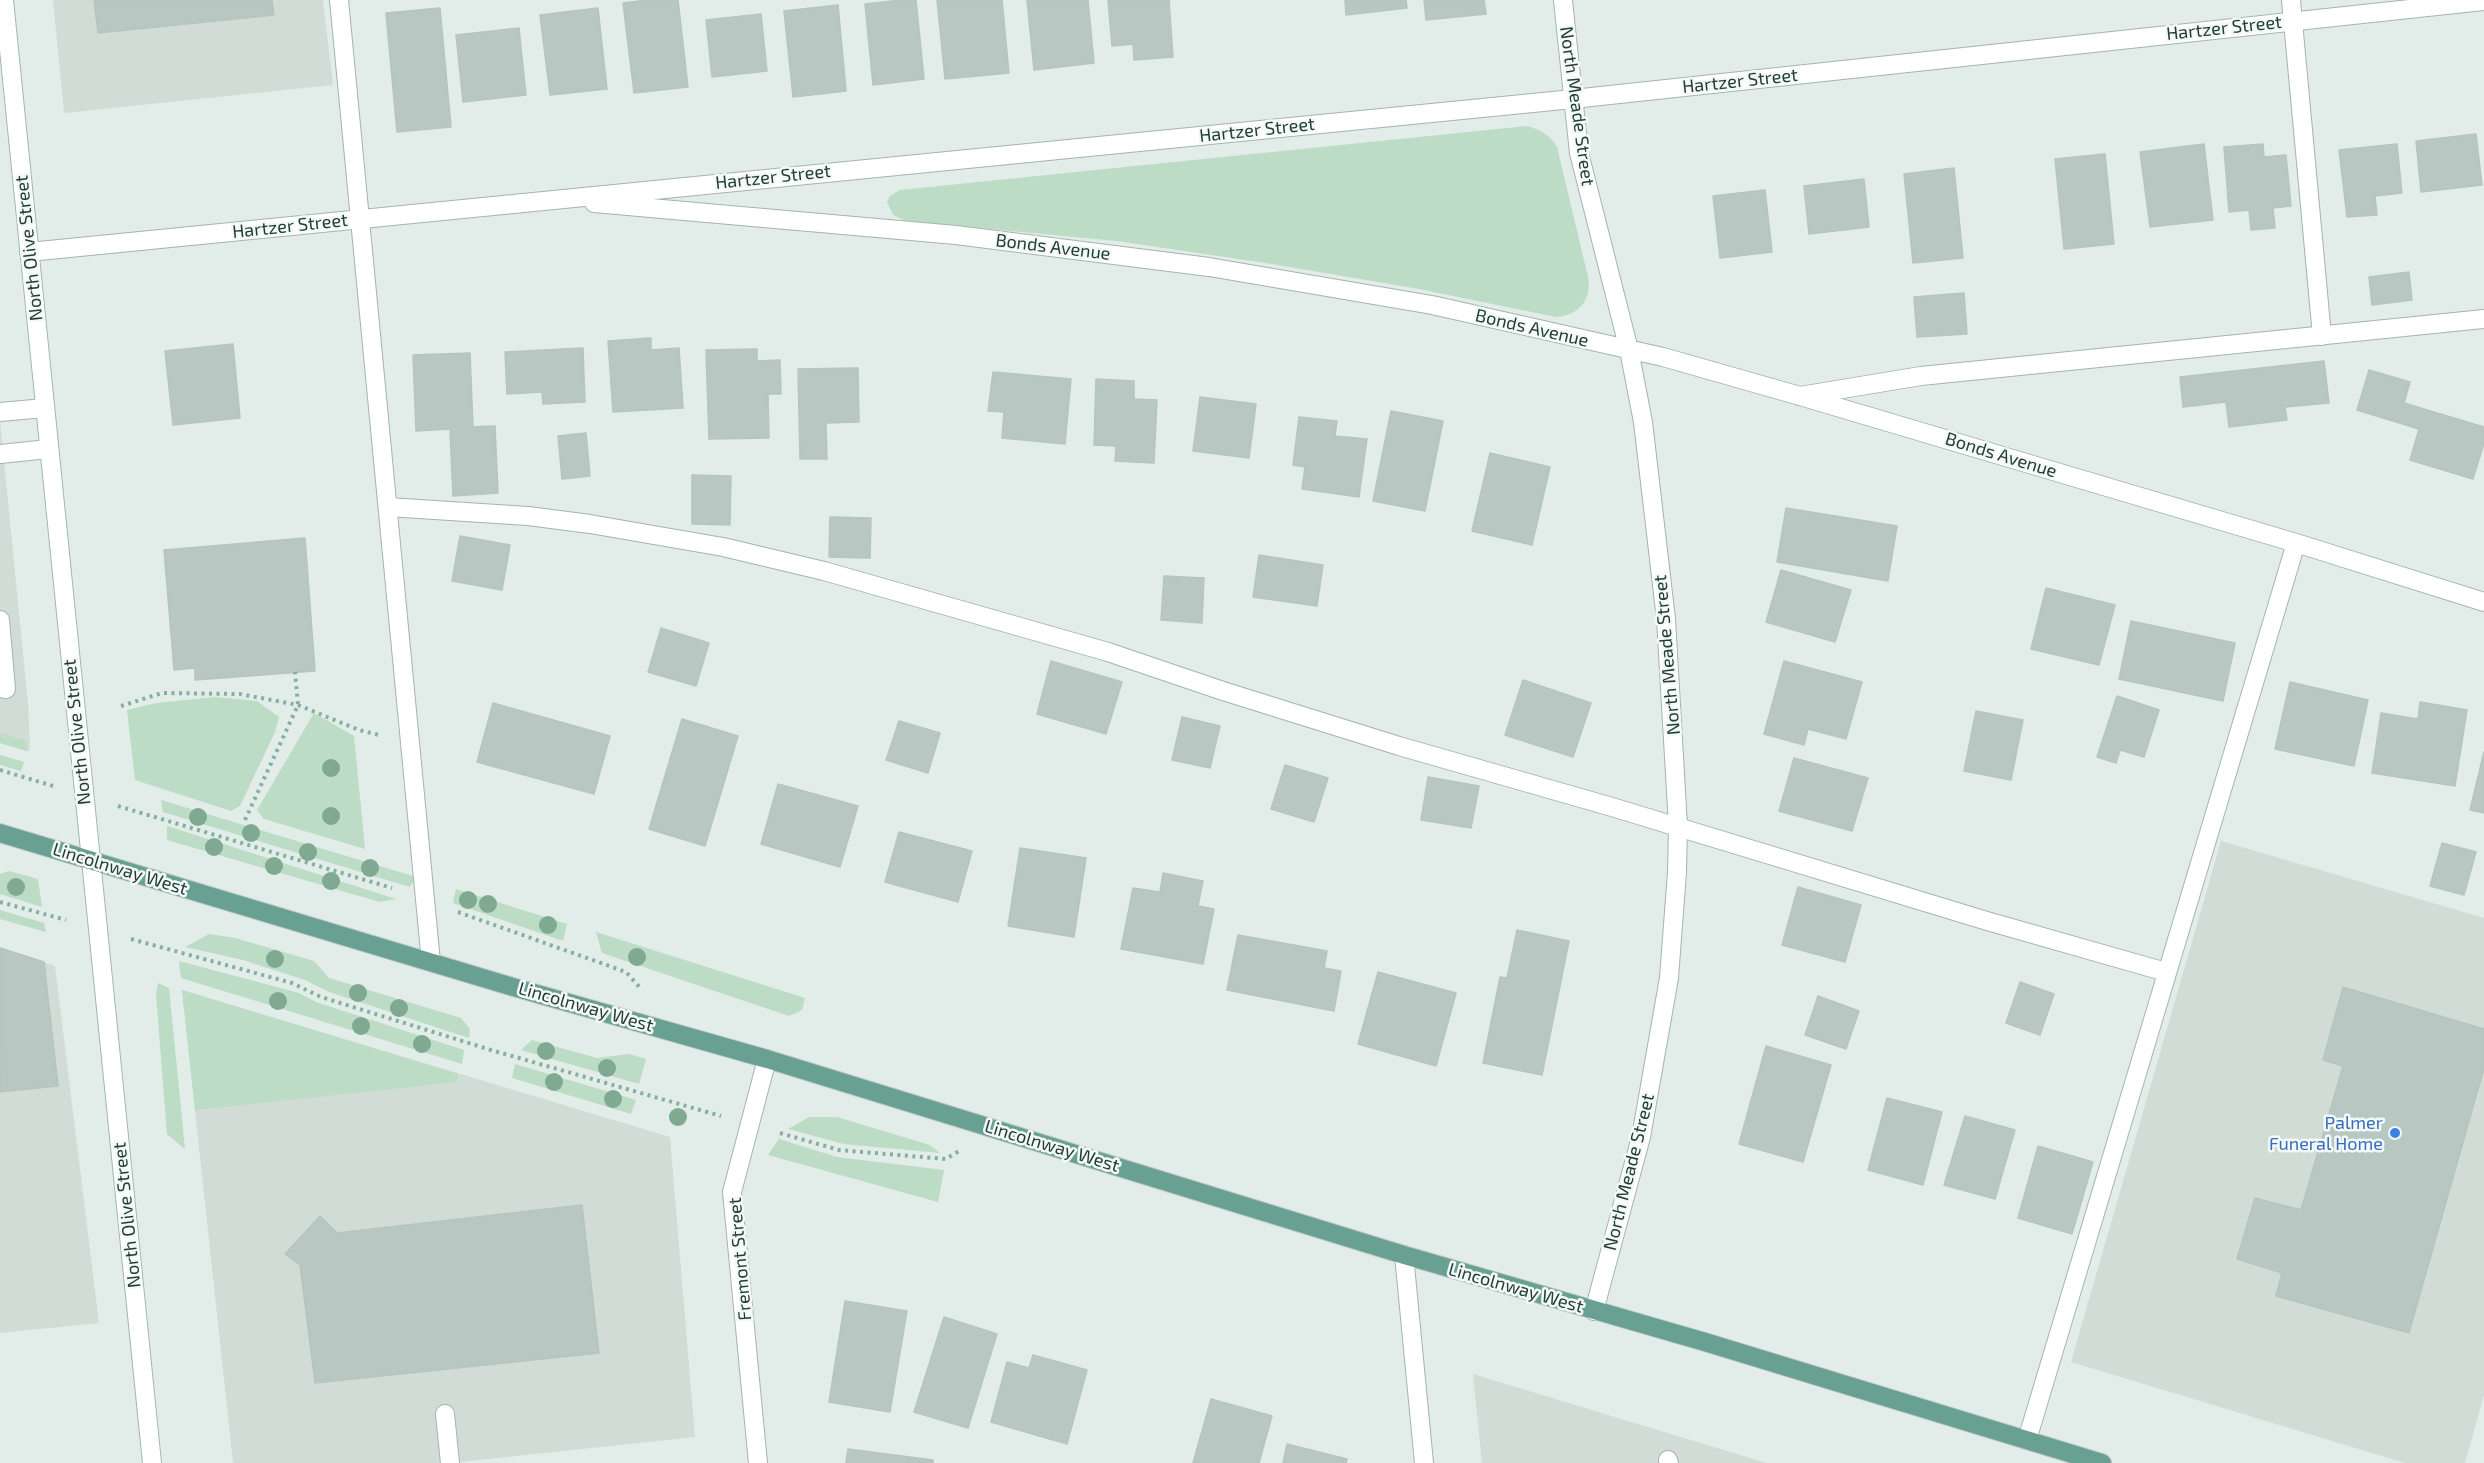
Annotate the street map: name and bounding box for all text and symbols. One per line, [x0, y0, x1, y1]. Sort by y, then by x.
street label: Hartzer Street [2165, 11, 2283, 45]
street label: North Meade Street [1555, 25, 1599, 187]
street label: Hartzer Street [1681, 64, 1799, 98]
street label: Hartzer Street [1198, 113, 1316, 147]
street label: Hartzer Street [714, 160, 832, 194]
street label: North Olive Street [11, 174, 47, 322]
street label: Hartzer Street [231, 209, 349, 243]
street label: Bonds Avenue [994, 229, 1112, 265]
street label: Bonds Avenue [1473, 304, 1591, 352]
street label: Bonds Avenue [1943, 428, 2059, 482]
street label: North Meade Street [1649, 574, 1685, 736]
street label: North Olive Street [59, 658, 95, 806]
street label: Lincolnway West [50, 838, 190, 900]
street label: Lincolnway West [516, 977, 656, 1037]
street label: North Meade Street [1599, 1091, 1659, 1253]
place label: Palmer Funeral Home [2269, 1112, 2383, 1154]
street label: Lincolnway West [982, 1115, 1122, 1177]
marker: Palmer Funeral Home [2388, 1126, 2402, 1140]
street label: North Olive Street [109, 1141, 145, 1289]
street label: Fremont Street [724, 1197, 756, 1321]
street label: Lincolnway West [1446, 1258, 1586, 1318]

